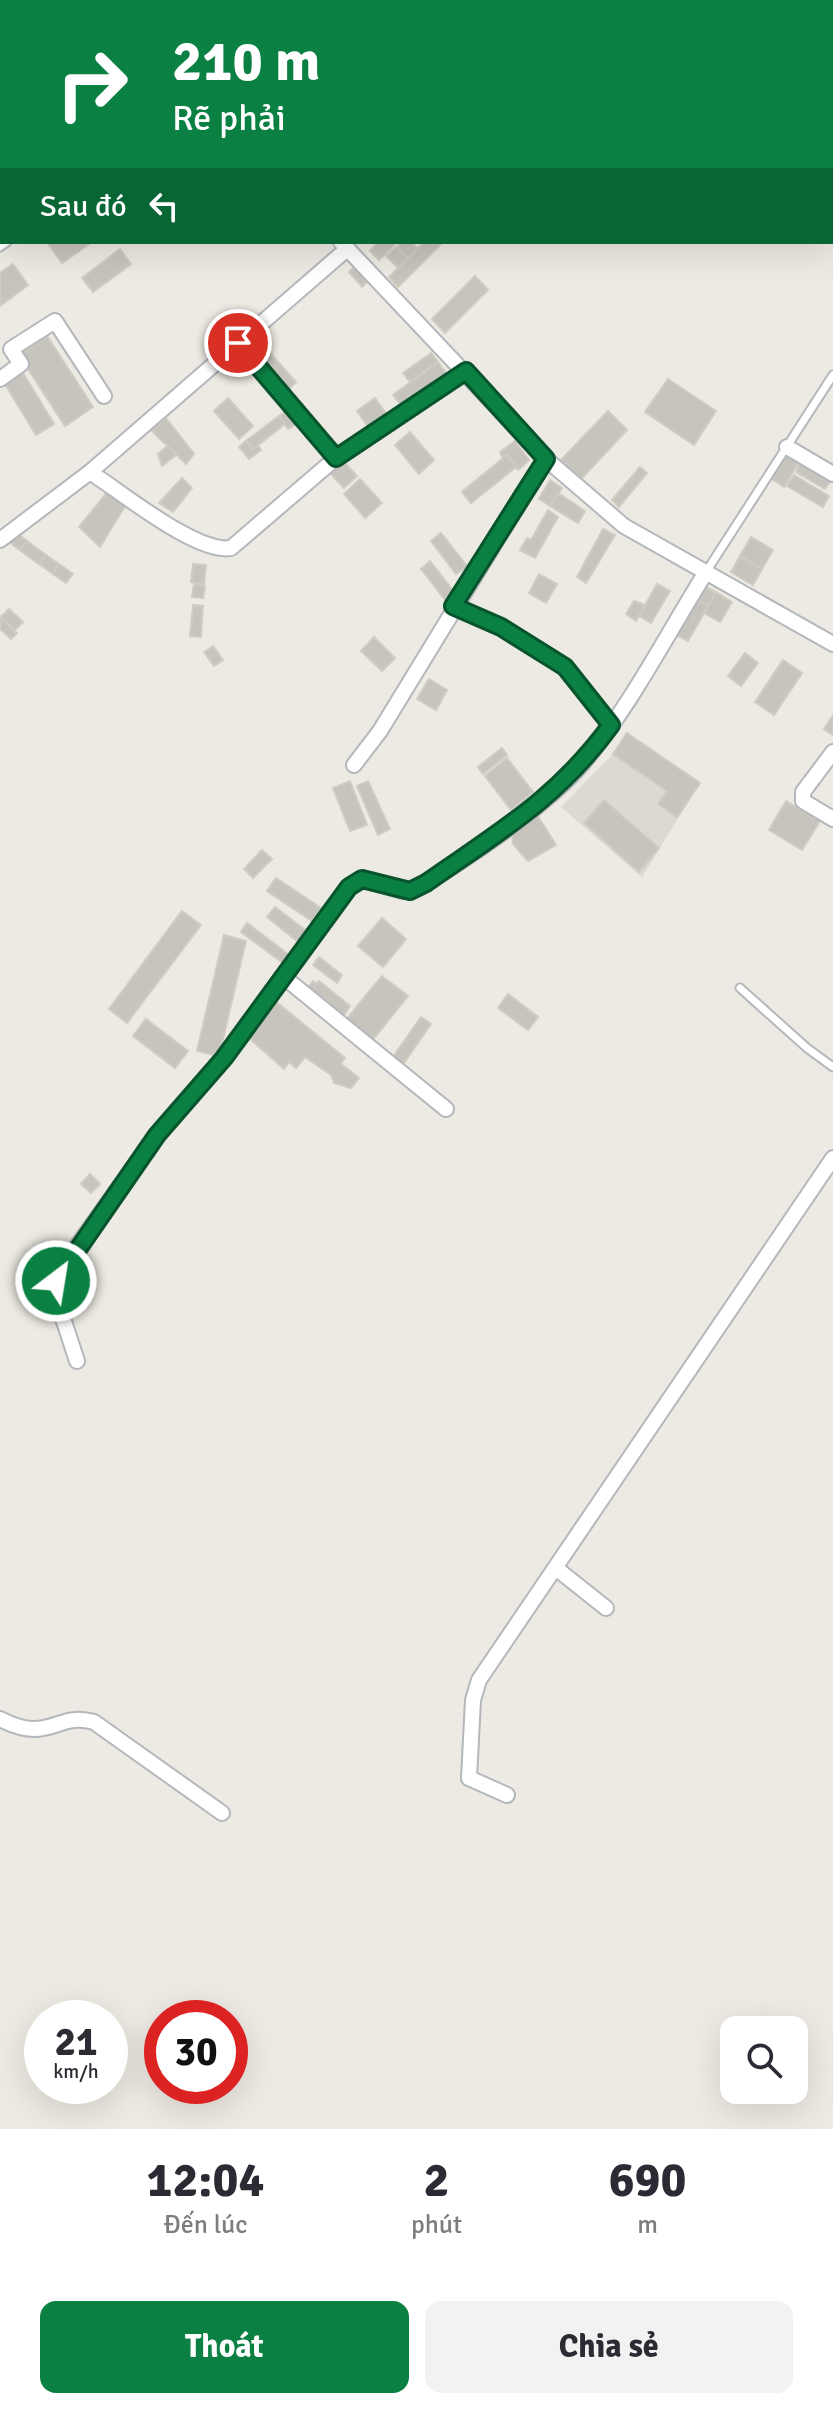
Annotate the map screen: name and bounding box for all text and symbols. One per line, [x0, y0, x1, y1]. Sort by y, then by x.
text: 210 m [172, 27, 320, 96]
icon: right [40, 32, 144, 136]
text: Rẽ phải [172, 96, 286, 141]
icon: left [142, 184, 186, 228]
text: Sau đó [40, 188, 126, 225]
pin [204, 309, 272, 377]
icon: arrive [216, 321, 260, 365]
position arrow [14, 1239, 98, 1323]
speed limit sign: 30 [144, 2000, 248, 2104]
map controls [720, 2016, 808, 2104]
button: search [720, 2016, 808, 2104]
text: 21 [54, 2017, 98, 2067]
text: km/h [53, 2059, 99, 2084]
text: 12:04 [147, 2151, 264, 2210]
text: 2 [424, 2151, 449, 2210]
text: 690 [609, 2151, 686, 2210]
text: Đến lúc [163, 2209, 247, 2241]
text: phút [411, 2209, 462, 2241]
text: m [637, 2209, 658, 2241]
button: Thoát [40, 2301, 409, 2393]
button: Chia sẻ [425, 2301, 793, 2393]

